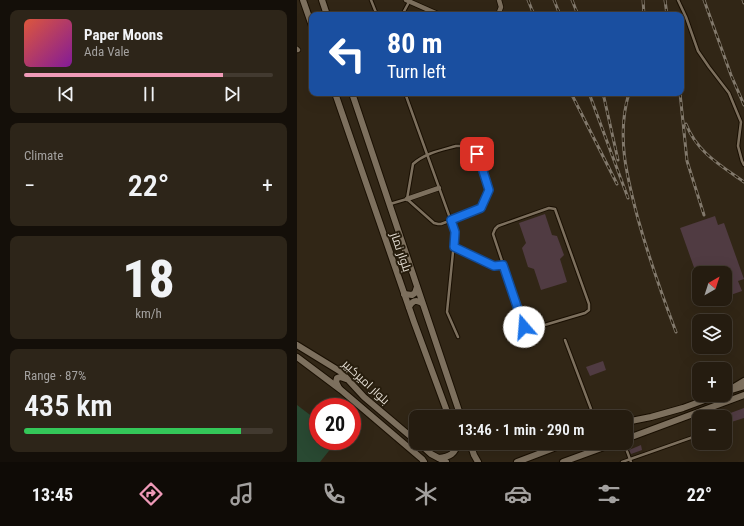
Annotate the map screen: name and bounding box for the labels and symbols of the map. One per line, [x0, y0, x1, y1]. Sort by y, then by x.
pin [460, 137, 494, 171]
street label: بلوار نماز [387, 229, 414, 274]
north arrow [692, 266, 732, 306]
position arrow [503, 306, 545, 348]
street label: بلوار امیرکبیر [339, 356, 392, 407]
speed limit sign: 20 [309, 398, 361, 450]

